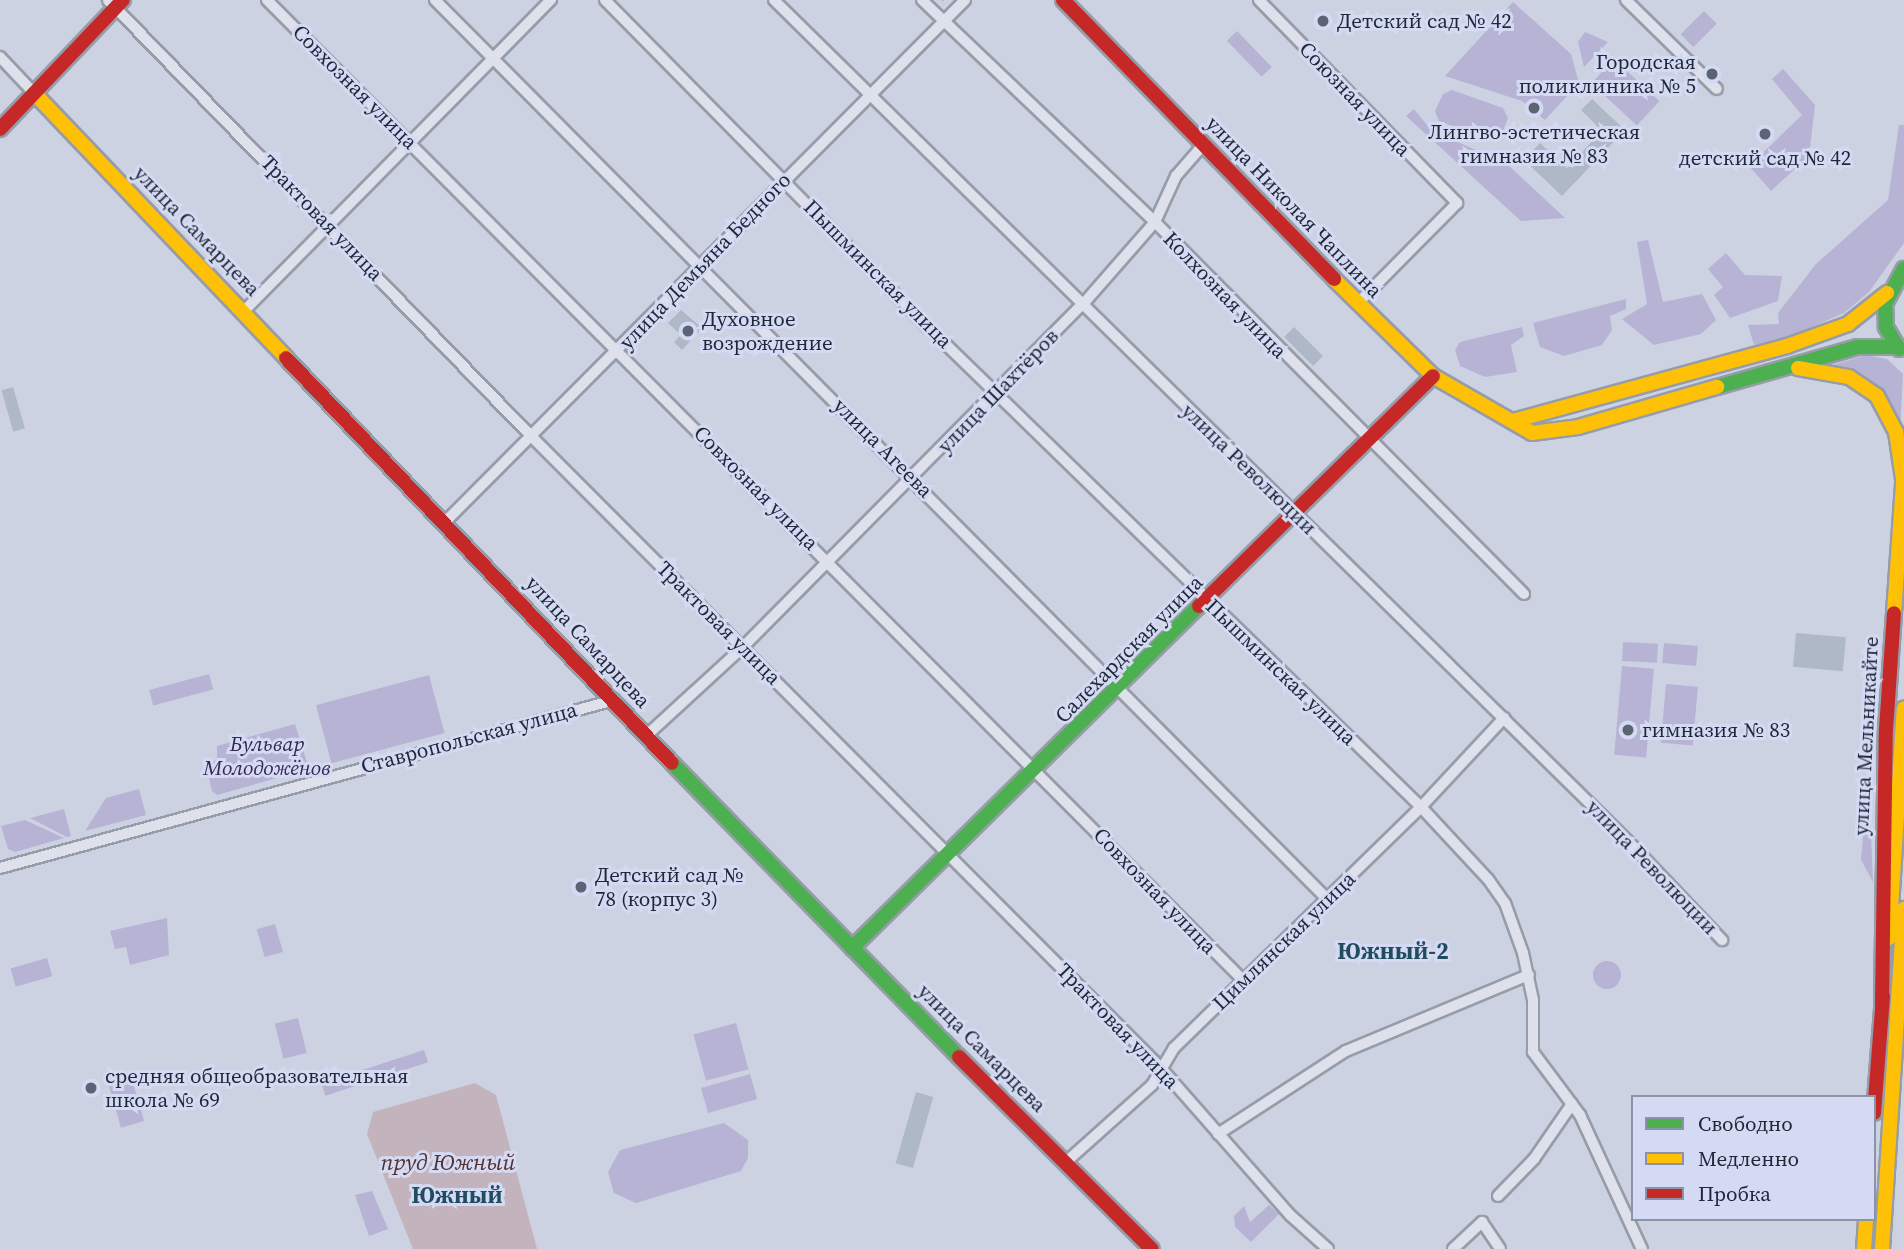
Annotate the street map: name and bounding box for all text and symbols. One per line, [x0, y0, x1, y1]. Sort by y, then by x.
place label: Детский сад № 42 [1337, 8, 1512, 34]
marker: Детский сад № 42 [1315, 13, 1331, 29]
street label: Совхозная улица [287, 19, 423, 155]
street label: Союзная улица [1294, 36, 1416, 162]
place label: Городская поликлиника № 5 [1519, 49, 1696, 99]
marker: Городская поликлиника № 5 [1702, 64, 1722, 84]
marker: Лингво-эстетическая гимназия № 83 [1526, 100, 1542, 116]
street label: улица Николая Чаплина [1201, 111, 1387, 303]
place label: Лингво-эстетическая гимназия № 83 [1428, 119, 1640, 169]
marker: детский сад № 42 [1757, 126, 1773, 142]
place label: детский сад № 42 [1679, 145, 1851, 171]
street label: Трактовая улица [256, 150, 388, 286]
street label: улица Самарцева [128, 161, 266, 301]
street label: улица Демьяна Бедного [614, 167, 796, 355]
street label: Пышминская улица [799, 195, 957, 353]
street label: Колхозная улица [1158, 226, 1292, 364]
place label: Духовное возрождение [702, 306, 833, 356]
marker: Духовное возрождение [680, 323, 696, 339]
street label: улица Шахтёров [932, 324, 1064, 458]
street label: улица Агеева [828, 393, 938, 503]
street label: улица Революции [1176, 398, 1322, 540]
street label: Совхозная улица [688, 420, 824, 556]
street label: Трактовая улица [652, 556, 786, 690]
street label: Салехардская улица [1050, 570, 1208, 728]
street label: улица Самарцева [520, 571, 656, 713]
street label: Пышминская улица [1200, 594, 1362, 750]
street label: улица Мельникайте [1848, 636, 1884, 836]
street label: Ставропольская улица [358, 697, 580, 779]
place label: гимназия № 83 [1642, 717, 1790, 743]
marker: гимназия № 83 [1620, 722, 1636, 738]
park label: Бульвар Молодожёнов [203, 731, 331, 781]
street label: улица Революции [1581, 794, 1723, 940]
street label: Совхозная улица [1088, 823, 1222, 959]
place label: Детский сад № 78 (корпус 3) [595, 862, 744, 912]
street label: Цимлянская улица [1207, 866, 1361, 1016]
marker: Детский сад № 78 (корпус 3) [573, 879, 589, 895]
district label: Южный-2 [1337, 937, 1449, 965]
street label: Трактовая улица [1052, 958, 1184, 1094]
street label: улица Самарцева [913, 979, 1051, 1117]
place label: средняя общеобразовательная школа № 69 [105, 1063, 408, 1113]
marker: средняя общеобразовательная школа № 69 [83, 1080, 99, 1096]
legend [1631, 1095, 1876, 1221]
text: Свободно [1698, 1109, 1793, 1138]
text: Медленно [1698, 1144, 1799, 1173]
water label: пруд Южный [380, 1148, 516, 1176]
text: Пробка [1698, 1179, 1771, 1208]
district label: Южный [411, 1181, 503, 1209]

